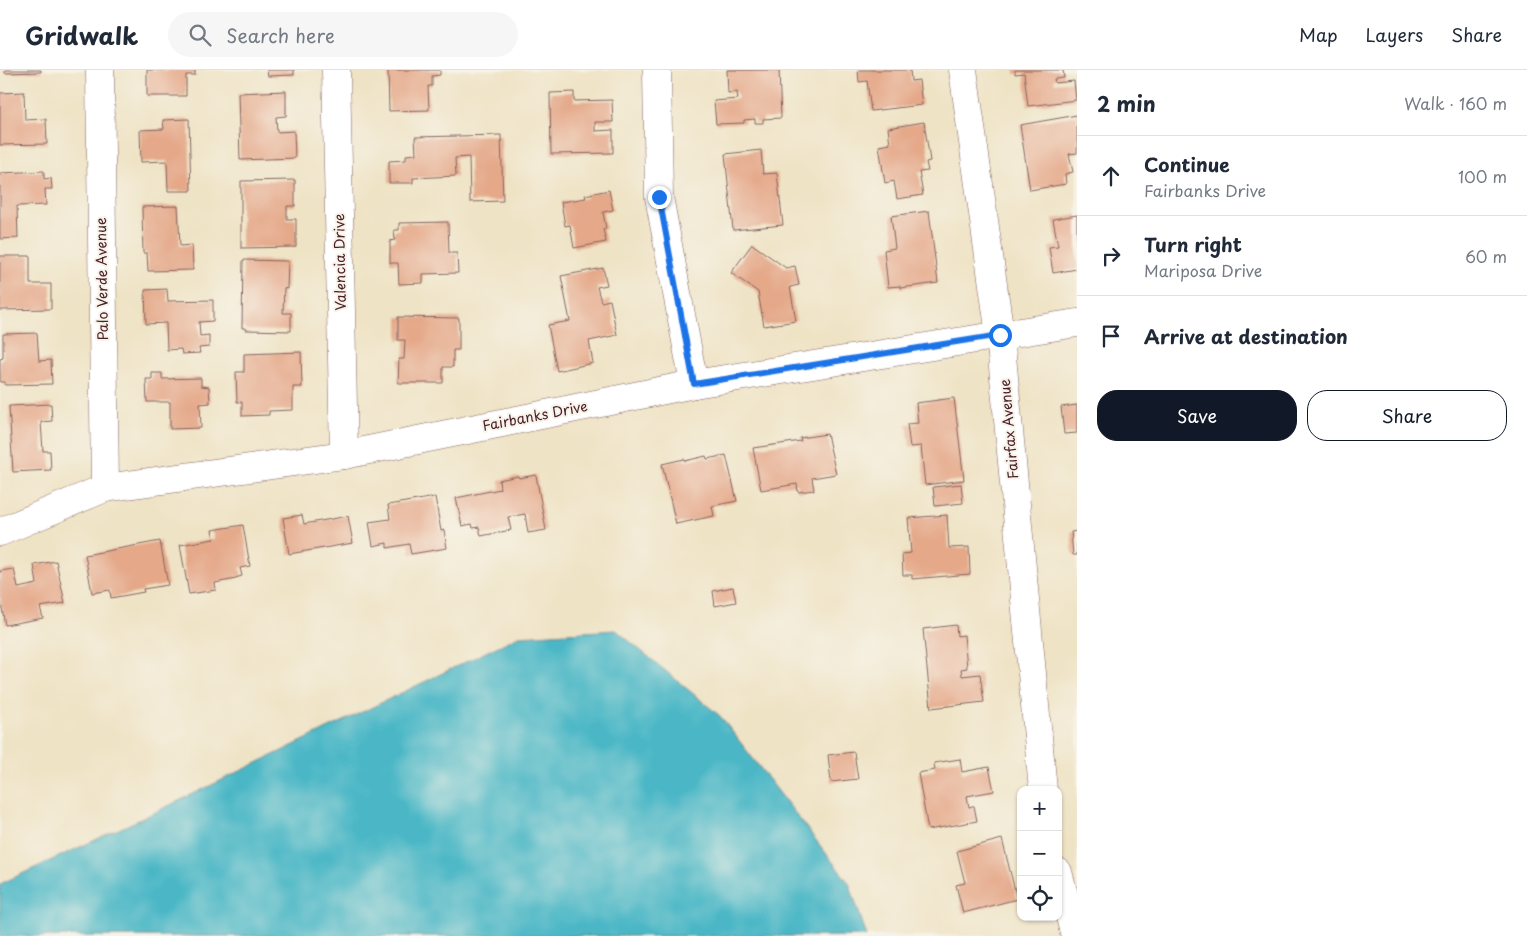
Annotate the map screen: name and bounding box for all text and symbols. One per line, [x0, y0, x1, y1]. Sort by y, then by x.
search box [168, 12, 518, 57]
text: Gridwalk [25, 17, 138, 53]
icon: search [186, 21, 214, 49]
text: Search here [226, 21, 335, 49]
text: Map [1299, 21, 1338, 48]
text: Layers [1366, 21, 1423, 48]
text: Share [1451, 21, 1502, 48]
text: 2 min [1097, 87, 1156, 119]
text: Walk · 160 m [1404, 91, 1507, 115]
text: Continue [1144, 150, 1230, 178]
icon: ahead [1097, 162, 1125, 190]
text: 100 m [1458, 164, 1507, 188]
text: Fairbanks Drive [1144, 178, 1266, 202]
route end [648, 186, 671, 209]
street label: Valencia Drive [328, 213, 351, 311]
street label: Palo Verde Avenue [90, 217, 113, 341]
text: Turn right [1144, 230, 1242, 258]
icon: right [1097, 242, 1125, 270]
text: 60 m [1465, 244, 1507, 268]
text: Mariposa Drive [1144, 258, 1262, 282]
icon: arrive [1097, 322, 1125, 350]
text: Arrive at destination [1144, 322, 1348, 350]
route start [989, 324, 1012, 347]
street label: Fairfax Avenue [994, 378, 1023, 480]
button: Save [1097, 390, 1297, 441]
button: Share [1307, 390, 1507, 441]
street label: Fairbanks Drive [480, 395, 589, 436]
map controls [1017, 786, 1062, 921]
button: + [1017, 786, 1062, 831]
button: − [1017, 831, 1062, 876]
button: locate [1017, 876, 1062, 921]

